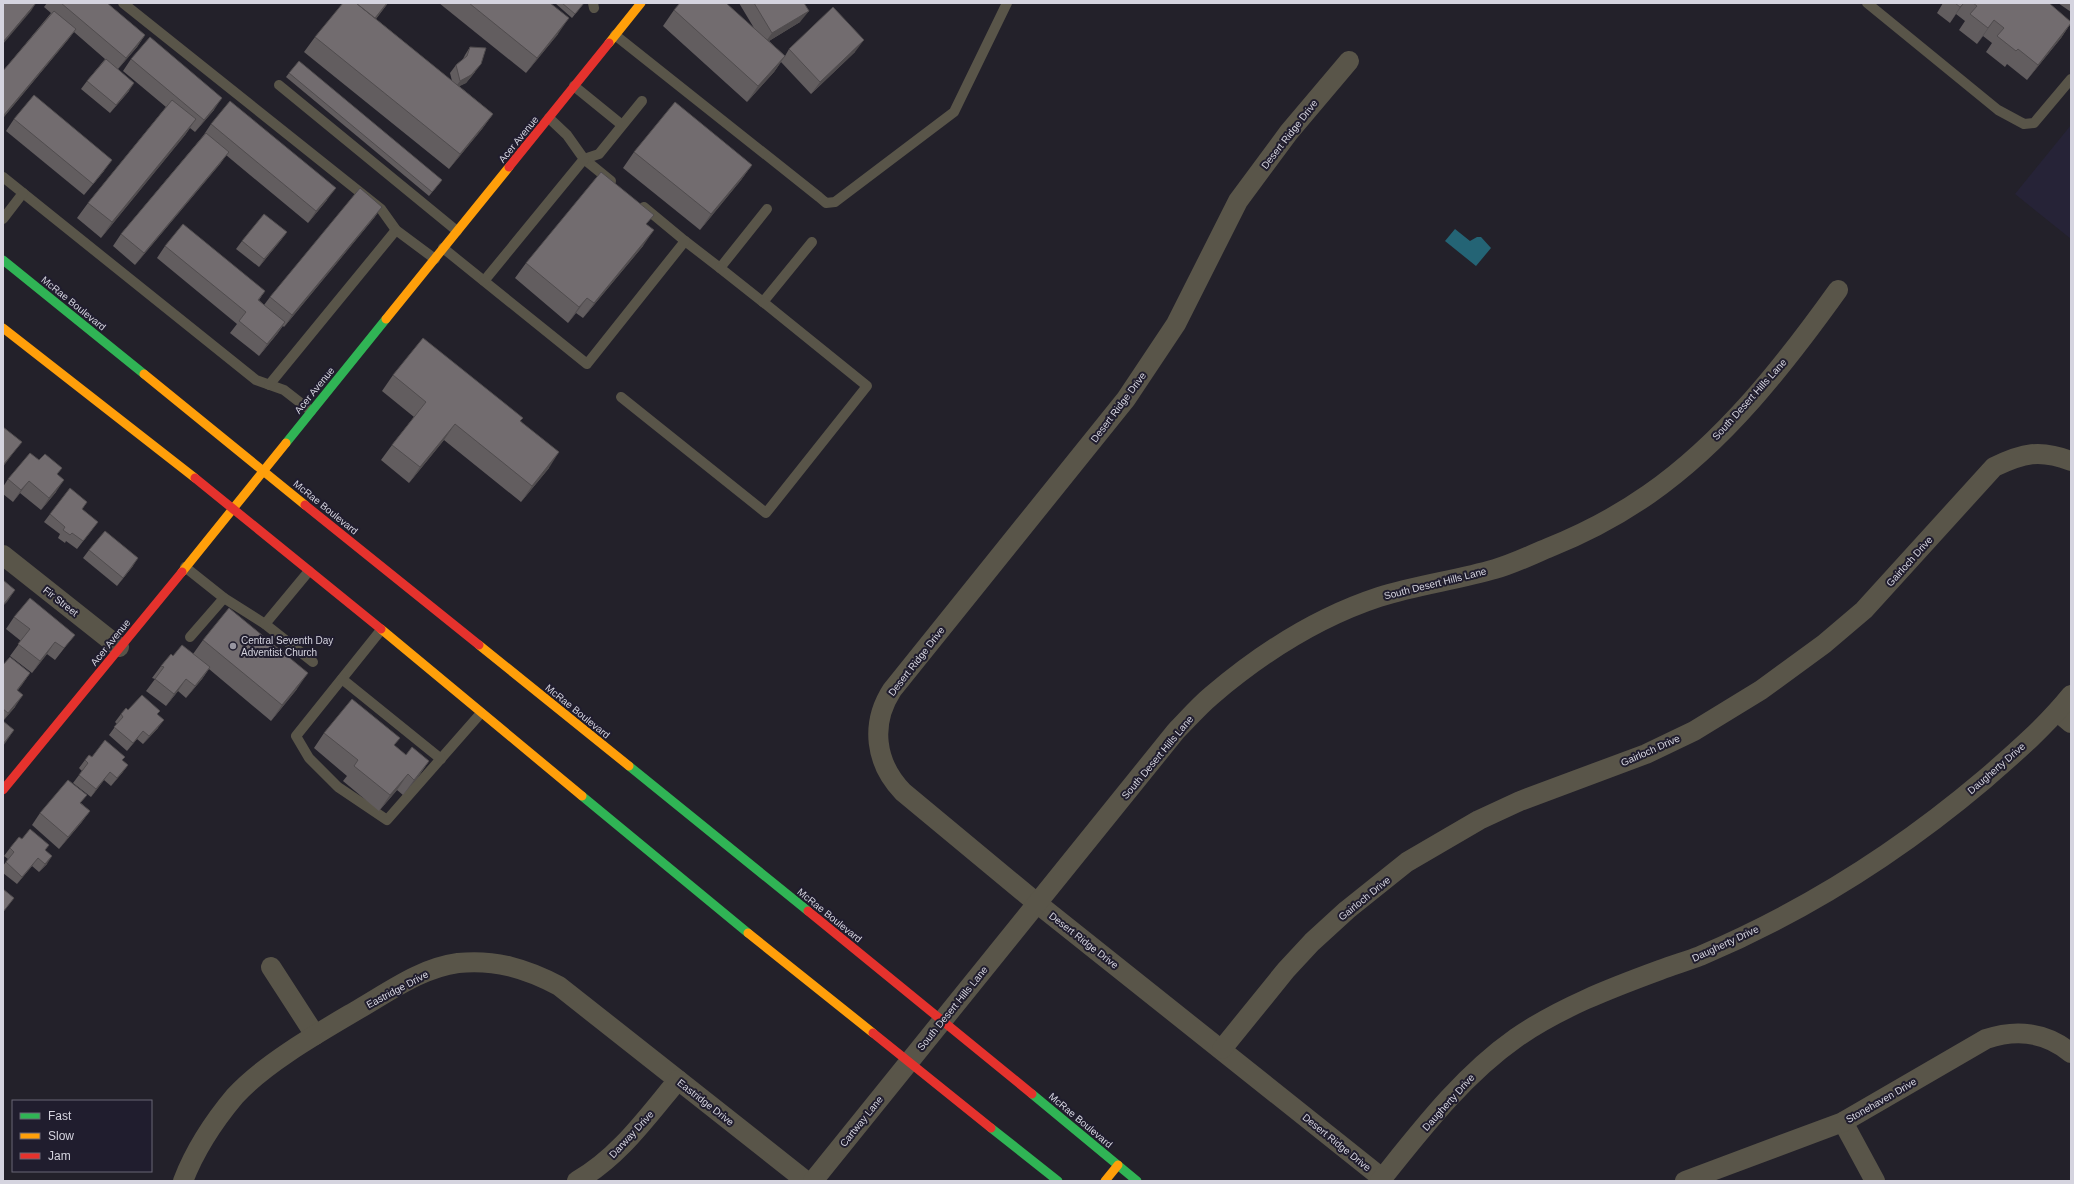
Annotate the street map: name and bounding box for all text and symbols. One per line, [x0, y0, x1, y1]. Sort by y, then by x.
street label: Desert Ridge Drive [1259, 97, 1320, 171]
street label: Acer Avenue [496, 114, 541, 165]
street label: McRae Boulevard [39, 274, 108, 333]
street label: South Desert Hills Lane [1710, 356, 1789, 442]
street label: Acer Avenue [292, 365, 337, 416]
street label: Desert Ridge Drive [1089, 370, 1148, 444]
street label: McRae Boulevard [291, 478, 360, 537]
street label: Gairloch Drive [1884, 534, 1935, 589]
street label: South Desert Hills Lane [1383, 565, 1488, 602]
street label: Fir Street [41, 584, 80, 619]
street label: Acer Avenue [88, 617, 133, 668]
street label: Desert Ridge Drive [886, 624, 947, 698]
place label: Central Seventh Day Adventist Church [241, 635, 333, 658]
marker: Central Seventh Day Adventist Church [228, 641, 238, 651]
street label: McRae Boulevard [543, 682, 612, 741]
street label: South Desert Hills Lane [1119, 713, 1196, 801]
street label: Gairloch Drive [1619, 732, 1682, 768]
street label: Daugherty Drive [1965, 740, 2028, 796]
street label: Gairloch Drive [1336, 874, 1393, 923]
street label: McRae Boulevard [795, 886, 864, 945]
street label: Desert Ridge Drive [1047, 910, 1121, 971]
street label: Daugherty Drive [1690, 923, 1761, 964]
street label: South Desert Hills Lane [915, 964, 990, 1053]
street label: Eastridge Drive [364, 968, 430, 1010]
street label: Daugherty Drive [1420, 1071, 1477, 1133]
street label: Stonehaven Drive [1844, 1076, 1919, 1125]
street label: Eastridge Drive [675, 1077, 736, 1128]
street label: McRae Boulevard [1047, 1091, 1115, 1150]
street label: Cartway Lane [838, 1094, 885, 1149]
legend [12, 1100, 152, 1172]
street label: Darway Drive [607, 1108, 656, 1160]
text: Fast [48, 1109, 72, 1123]
street label: Desert Ridge Drive [1300, 1112, 1373, 1174]
text: Slow [48, 1129, 74, 1143]
text: Jam [48, 1149, 71, 1163]

